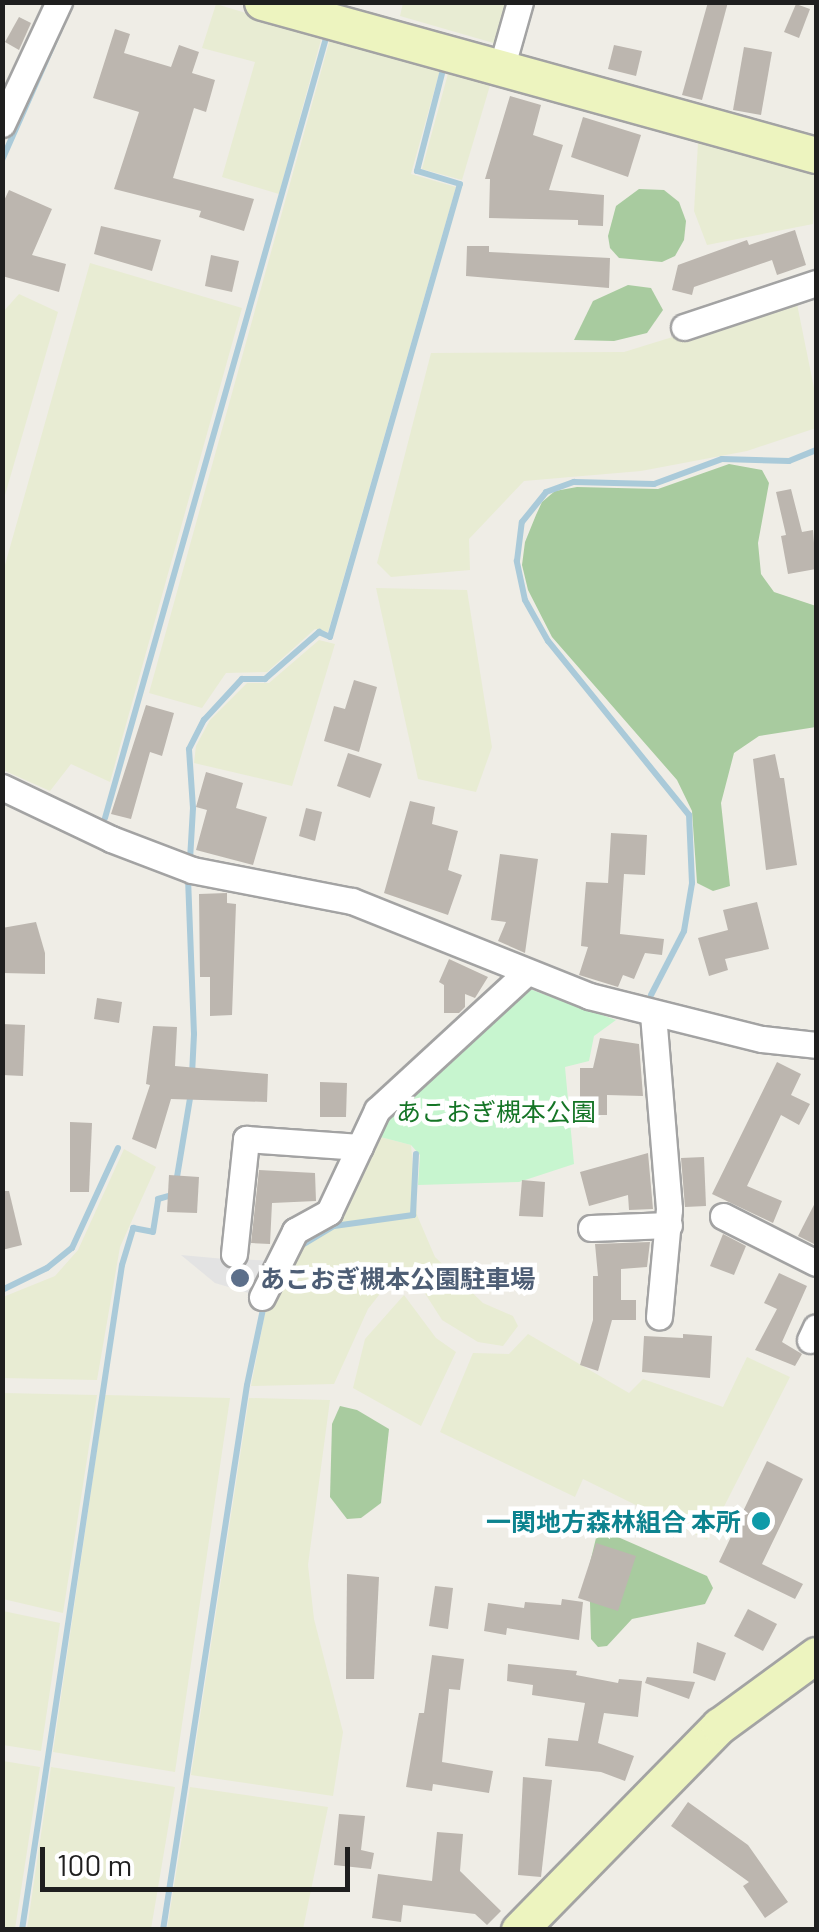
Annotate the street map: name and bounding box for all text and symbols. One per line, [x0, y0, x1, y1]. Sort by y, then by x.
park label: あこおぎ槻本公園 [396, 1096, 596, 1126]
place label: あこおぎ槻本公園駐車場 [260, 1263, 535, 1293]
marker: あこおぎ槻本公園駐車場 [229, 1267, 251, 1289]
place label: 一関地方森林組合 本所 [486, 1506, 741, 1536]
marker: 一関地方森林組合 本所 [750, 1510, 772, 1532]
scale bar [45, 1827, 355, 1889]
text: 100 m [57, 1846, 132, 1882]

